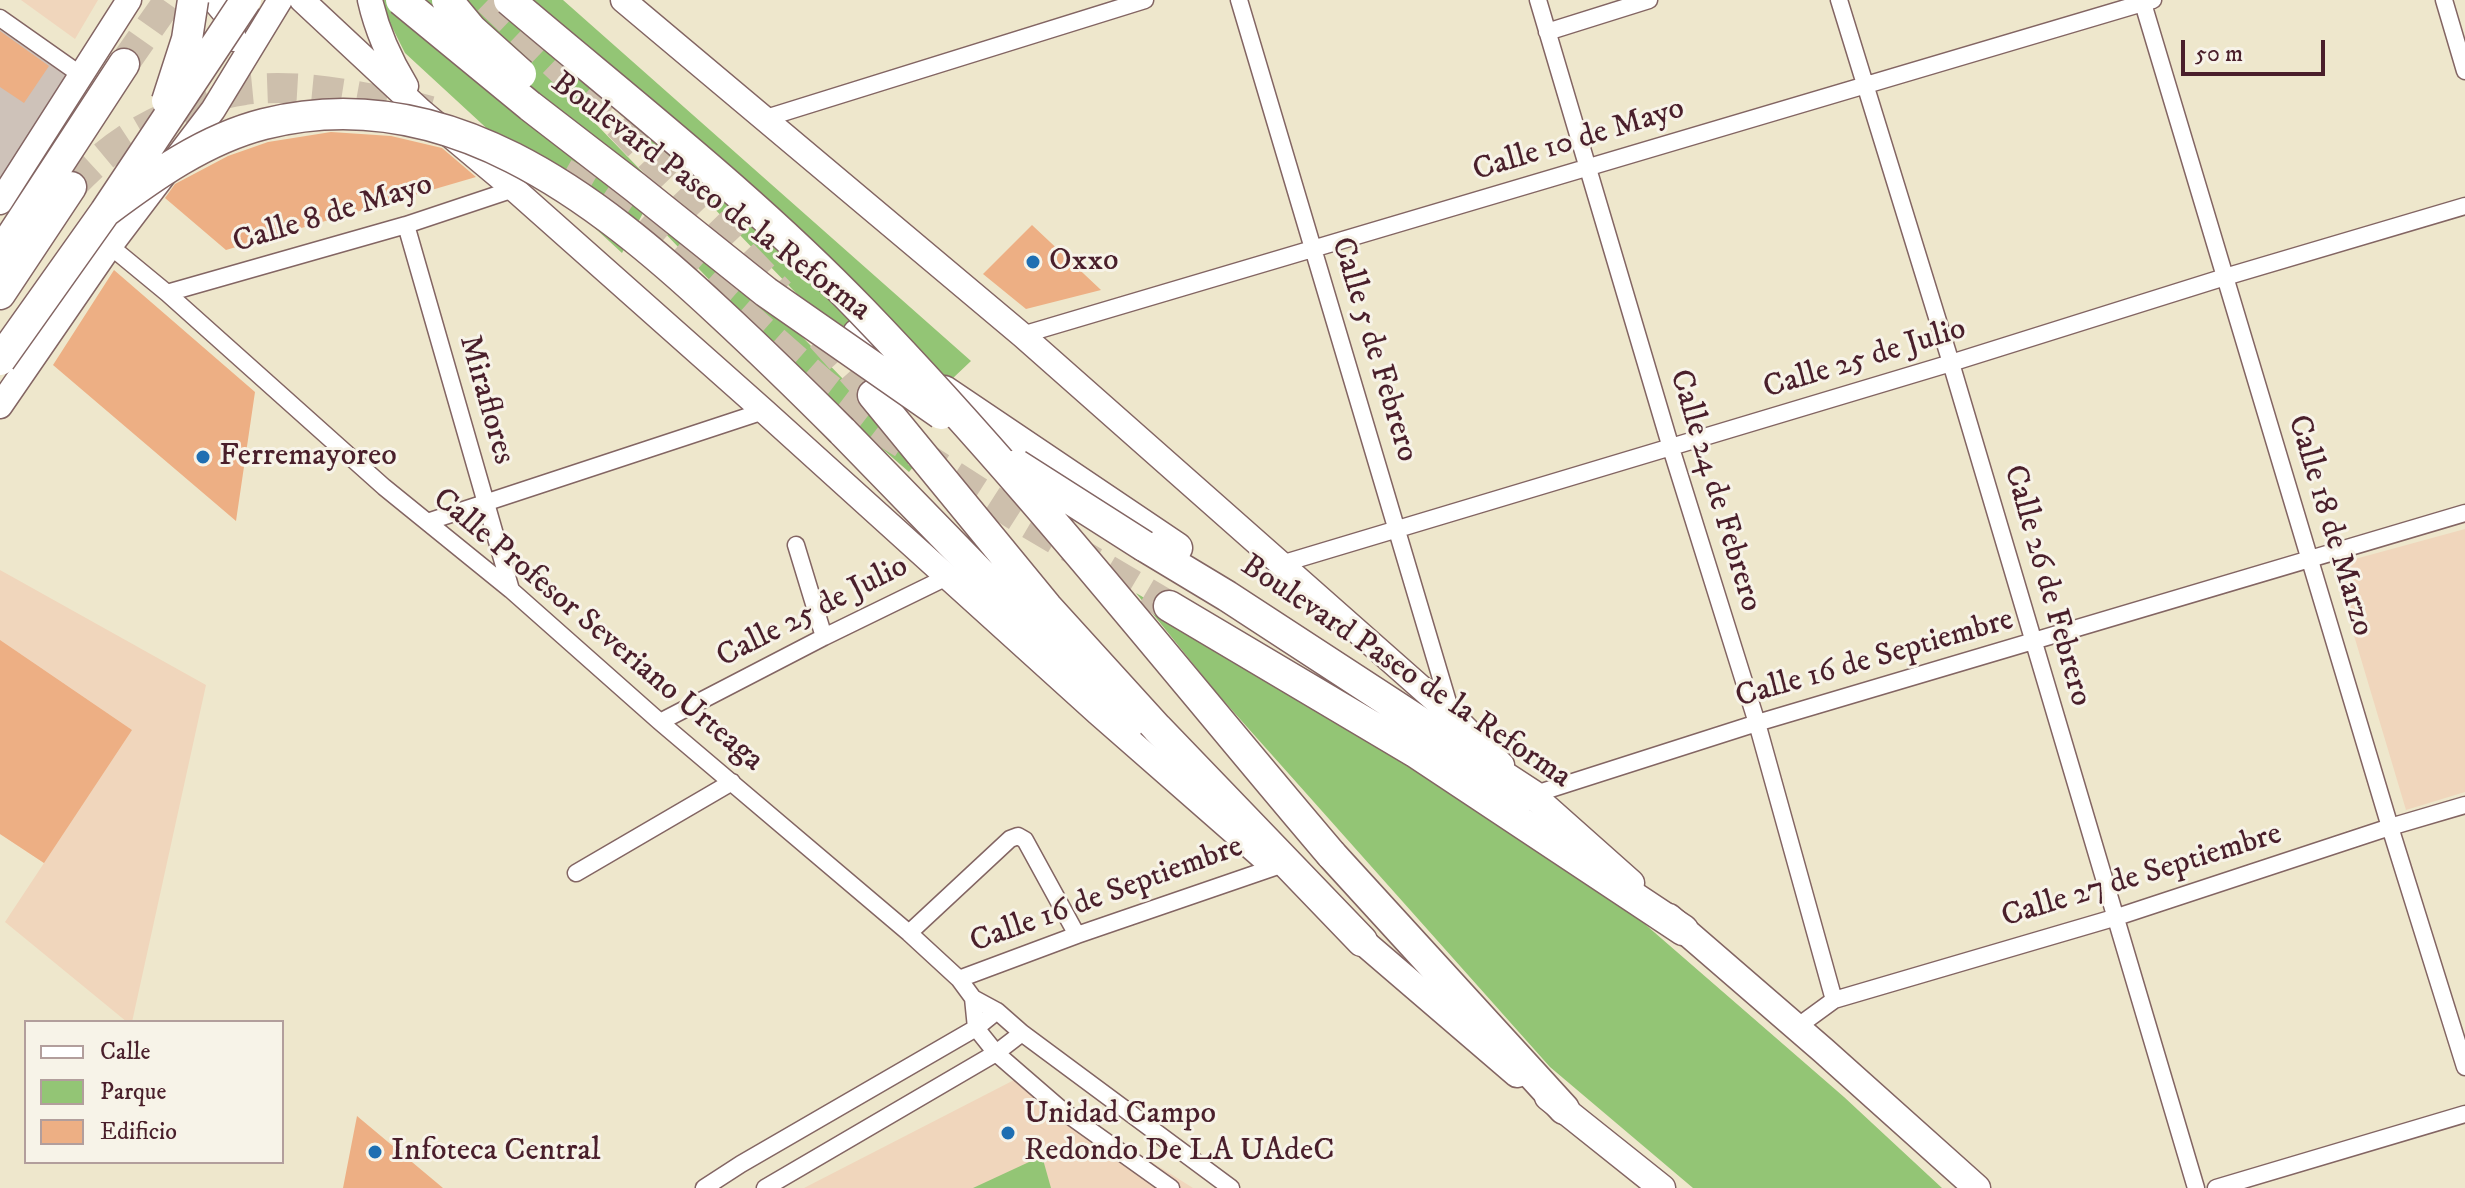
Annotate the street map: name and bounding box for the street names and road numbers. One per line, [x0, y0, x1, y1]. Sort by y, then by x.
street label: Boulevard Paseo de la Reforma [543, 65, 877, 331]
street label: Calle 10 de Mayo [1469, 91, 1689, 191]
street label: Calle 8 de Mayo [229, 166, 437, 264]
street label: Calle 5 de Febrero [1321, 233, 1425, 467]
street label: Calle 25 de Julio [1759, 311, 1971, 409]
street label: Miraflores [448, 331, 522, 469]
street label: Calle 24 de Febrero [1659, 365, 1769, 617]
street label: Calle 18 de Marzo [2277, 411, 2381, 641]
street label: Calle 26 de Febrero [1993, 461, 2099, 711]
street label: Calle Profesor Severiano Urteaga [424, 481, 770, 781]
street label: Calle 25 de Julio [711, 548, 915, 678]
street label: Boulevard Paseo de la Reforma [1232, 548, 1578, 798]
street label: Calle 16 de Septiembre [1732, 602, 2018, 718]
street label: Calle 27 de Septiembre [1997, 816, 2287, 938]
street label: Calle 16 de Septiembre [966, 829, 1248, 963]

